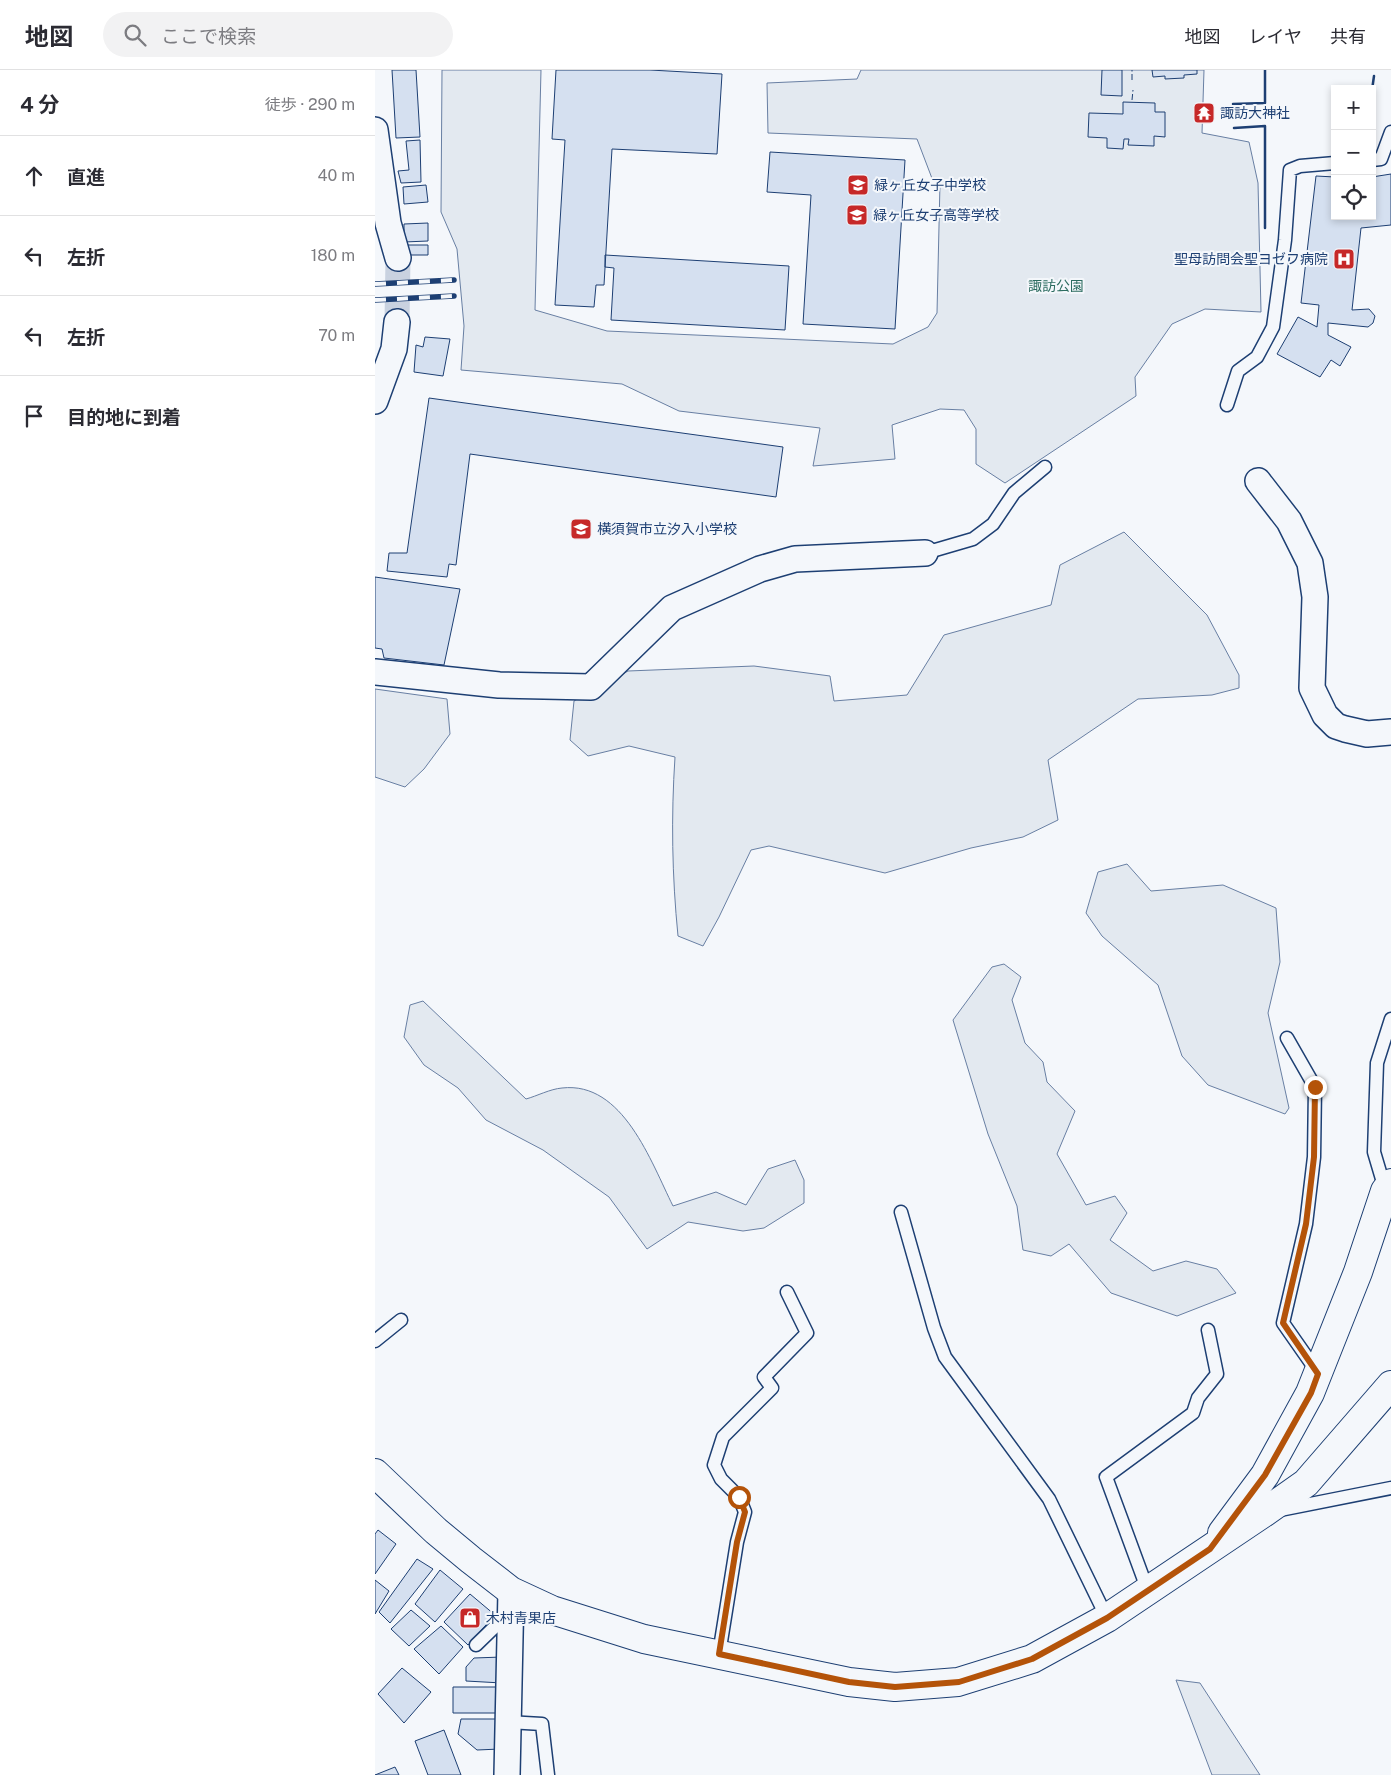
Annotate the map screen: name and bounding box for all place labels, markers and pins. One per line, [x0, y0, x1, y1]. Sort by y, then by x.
temple icon: 諏訪大神社 [1192, 101, 1216, 125]
place label: 諏訪大神社 [1220, 105, 1290, 121]
school or university icon: 緑ヶ丘女子中学校 [846, 173, 870, 197]
place label: 緑ヶ丘女子中学校 [874, 177, 986, 193]
school or university icon: 緑ヶ丘女子高等学校 [845, 203, 869, 227]
place label: 緑ヶ丘女子高等学校 [873, 207, 999, 223]
hospital icon: 聖母訪問会聖ヨゼフ病院 [1332, 247, 1356, 271]
place label: 聖母訪問会聖ヨゼフ病院 [1174, 251, 1328, 267]
school or university icon: 横須賀市立汐入小学校 [569, 517, 593, 541]
place label: 横須賀市立汐入小学校 [597, 521, 737, 537]
shop icon: 木村青果店 [458, 1606, 482, 1630]
place label: 木村青果店 [486, 1610, 556, 1626]

